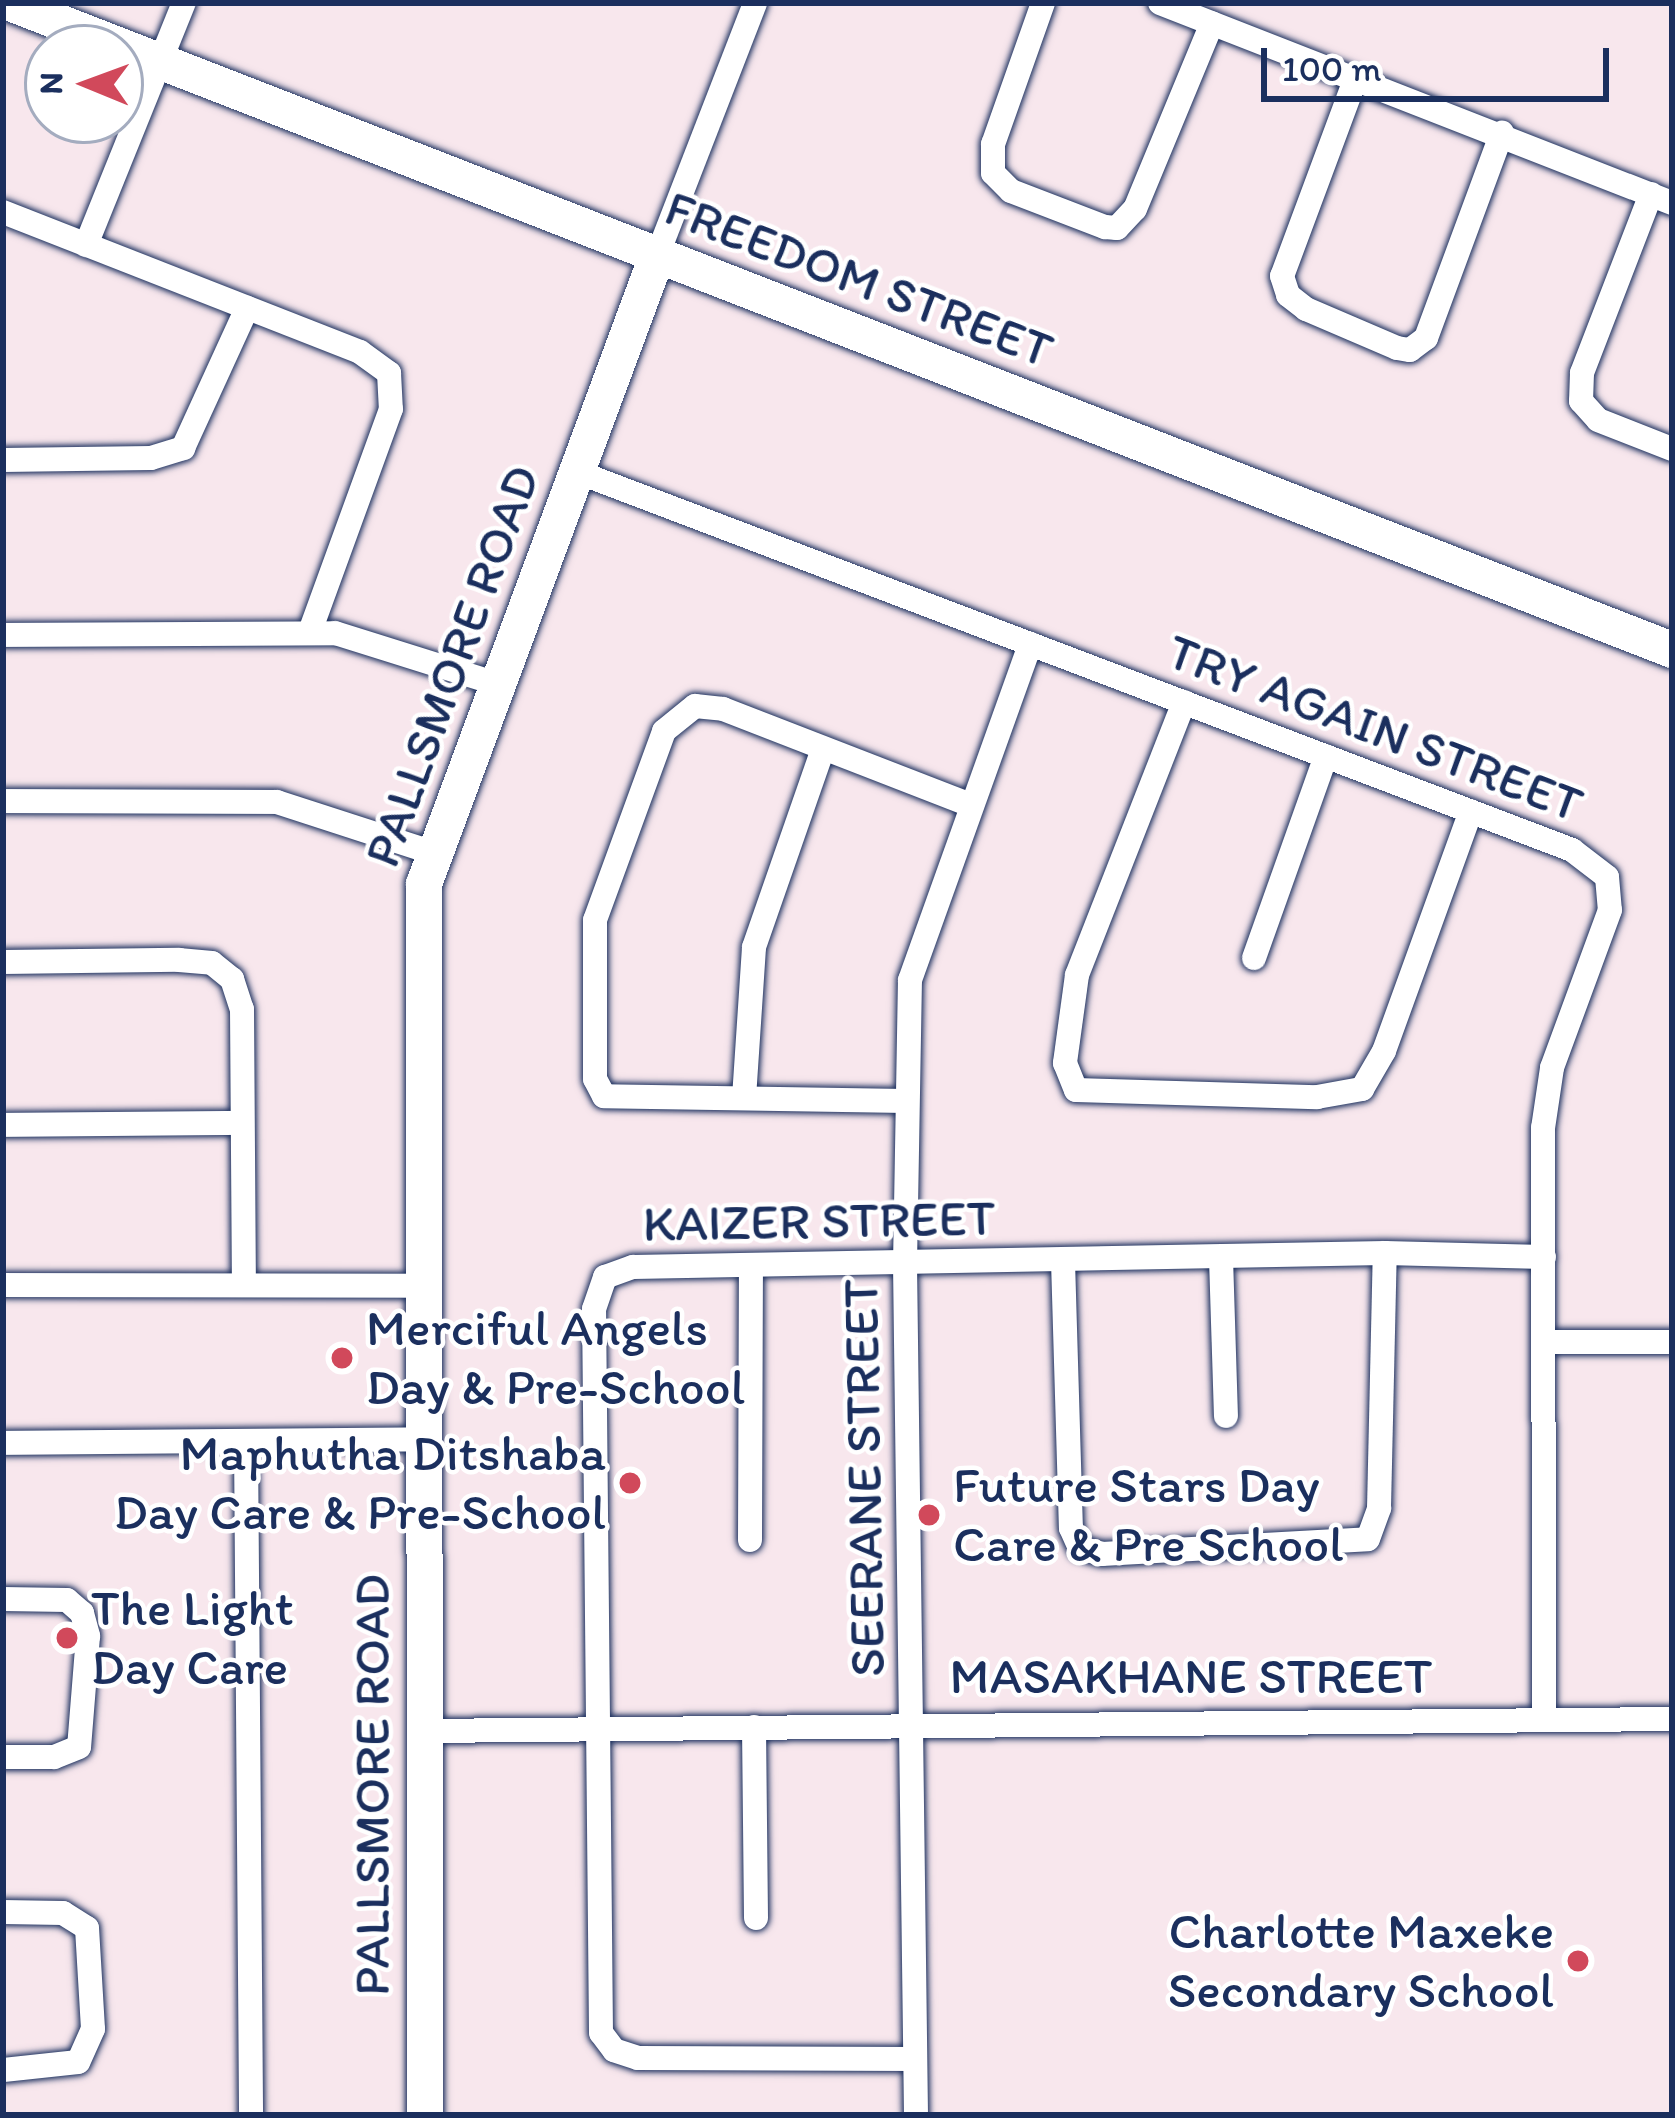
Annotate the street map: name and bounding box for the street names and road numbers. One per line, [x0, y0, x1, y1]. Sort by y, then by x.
street label: FREEDOM STREET [656, 177, 1062, 381]
street label: PALLSMORE ROAD [351, 457, 553, 875]
street label: TRY AGAIN STREET [1159, 621, 1591, 835]
street label: KAIZER STREET [642, 1187, 996, 1255]
street label: SEERANE STREET [830, 1279, 898, 1677]
street label: PALLSMORE ROAD [341, 1574, 403, 1996]
street label: MASAKHANE STREET [950, 1645, 1432, 1707]

